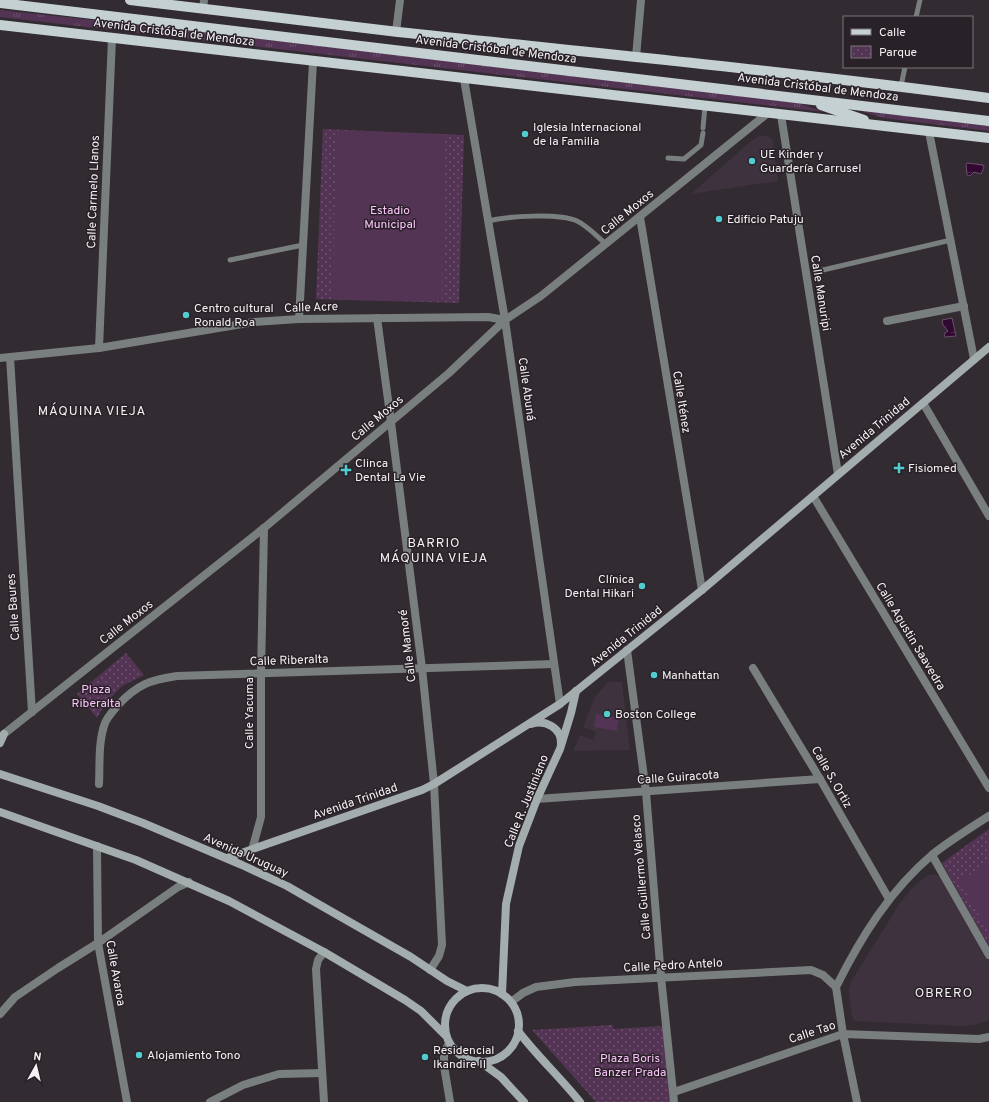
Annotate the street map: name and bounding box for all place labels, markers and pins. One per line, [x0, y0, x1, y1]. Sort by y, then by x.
place label: Iglesia Internacional de la Familia [533, 120, 641, 150]
marker: Iglesia Internacional de la Familia [520, 129, 530, 139]
place label: UE Kinder y Guardería Carrusel [760, 147, 861, 177]
marker: UE Kinder y Guardería Carrusel [747, 156, 757, 166]
place label: Edificio Patuju [727, 212, 804, 228]
marker: Edificio Patuju [714, 214, 724, 224]
place label: Centro cultural Ronald Roa [194, 301, 274, 331]
marker: Centro cultural Ronald Roa [181, 310, 191, 320]
place label: Clinca Dental La Vie [355, 456, 426, 486]
place label: Fisiomed [908, 461, 957, 477]
marker: Fisiomed [893, 462, 905, 474]
marker: Clinca Dental La Vie [340, 464, 352, 476]
place label: Clínica Dental Hikari [564, 572, 634, 602]
marker: Clínica Dental Hikari [637, 581, 647, 591]
place label: Manhattan [662, 668, 719, 684]
marker: Manhattan [649, 670, 659, 680]
place label: Boston College [615, 707, 696, 723]
marker: Boston College [602, 709, 612, 719]
place label: Residencial Ikandire II [433, 1043, 494, 1073]
place label: Alojamiento Tono [147, 1048, 241, 1064]
marker: Alojamiento Tono [134, 1050, 144, 1060]
marker: Residencial Ikandire II [420, 1052, 430, 1062]

